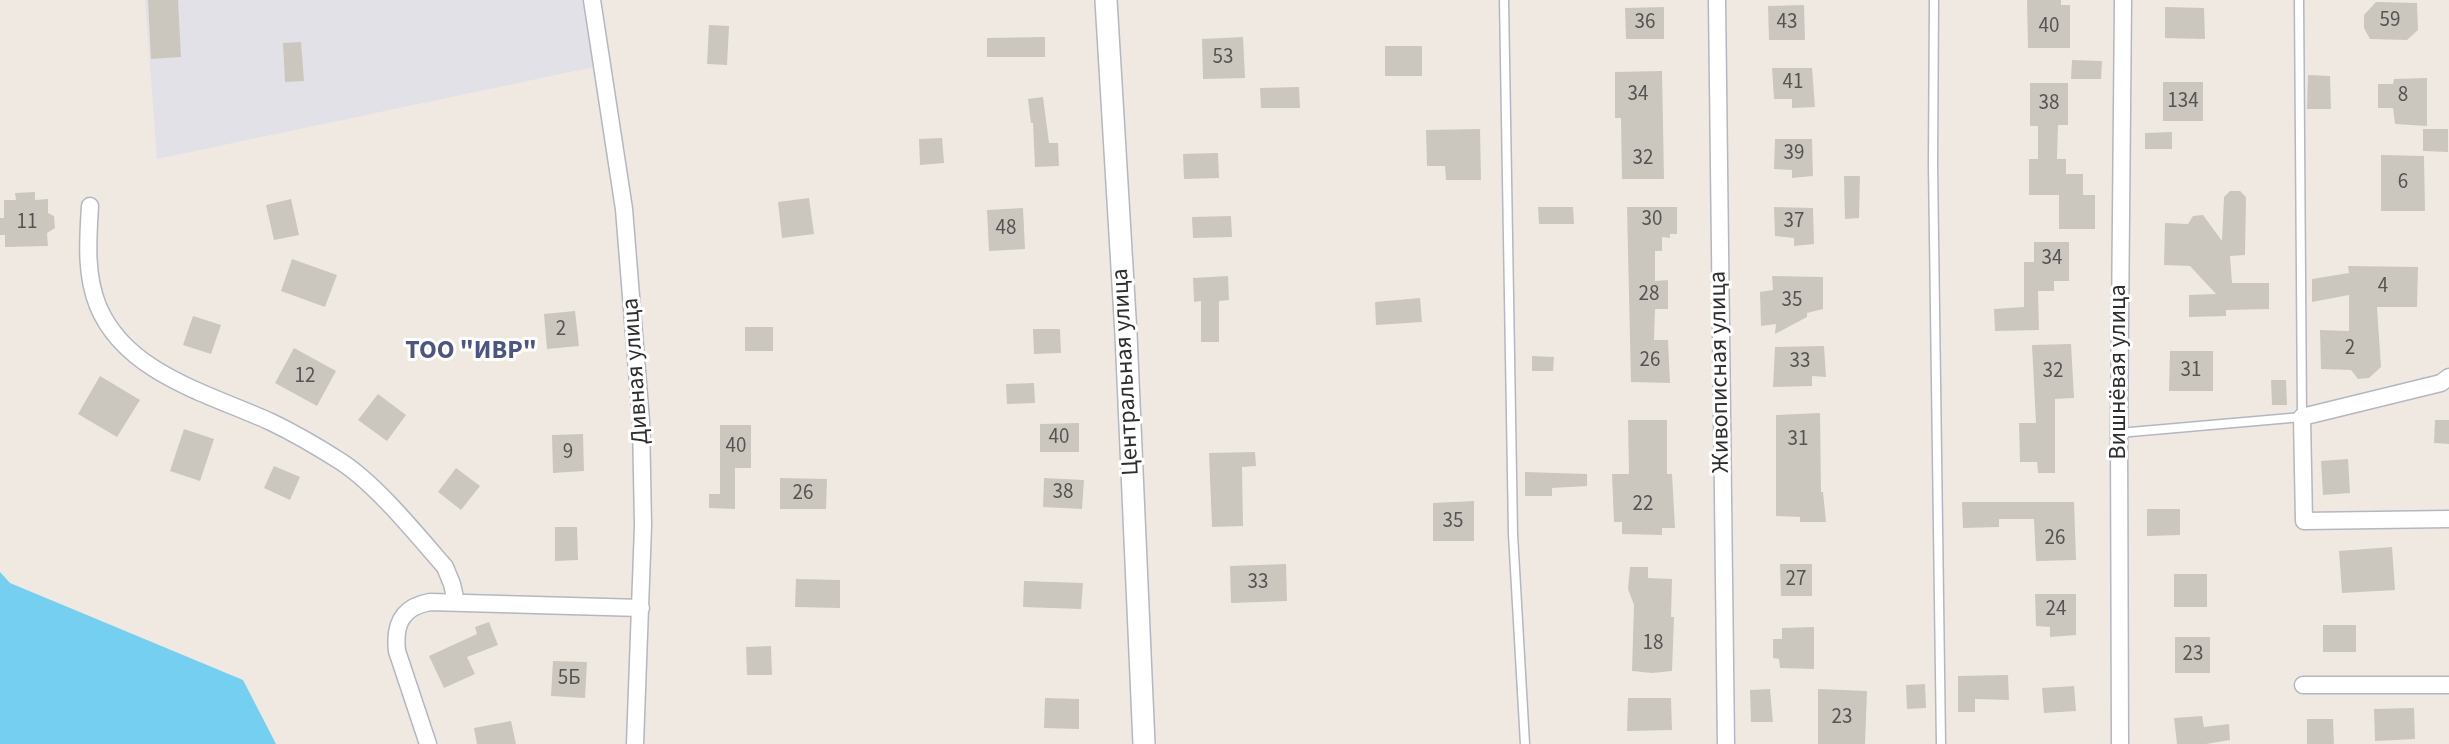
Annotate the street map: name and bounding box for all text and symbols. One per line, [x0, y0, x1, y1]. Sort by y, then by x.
house number: 59 [2380, 8, 2400, 34]
house number: 36 [1635, 10, 1655, 36]
house number: 43 [1777, 10, 1797, 36]
house number: 40 [2039, 14, 2059, 40]
house number: 53 [1213, 45, 1233, 71]
house number: 41 [1783, 70, 1803, 96]
house number: 34 [1628, 82, 1648, 108]
house number: 8 [2398, 83, 2408, 109]
house number: 134 [2167, 89, 2199, 115]
house number: 38 [2039, 91, 2059, 117]
house number: 39 [1784, 141, 1804, 167]
house number: 32 [1633, 146, 1653, 172]
house number: 6 [2398, 170, 2408, 196]
house number: 30 [1642, 207, 1662, 233]
house number: 37 [1784, 209, 1804, 235]
house number: 11 [17, 210, 37, 236]
house number: 48 [996, 216, 1016, 242]
house number: 34 [2042, 246, 2062, 272]
street label: Центральная улица [1107, 268, 1147, 476]
street label: Живописная улица [1705, 271, 1737, 473]
house number: 4 [2378, 274, 2388, 300]
house number: 28 [1639, 282, 1659, 308]
street label: Вишнёвая улица [2106, 284, 2134, 460]
house number: 35 [1782, 288, 1802, 314]
street label: Дивная улица [618, 297, 656, 445]
house number: 2 [556, 317, 566, 343]
district label: ТОО "ИВР" [405, 336, 537, 368]
house number: 2 [2345, 336, 2355, 362]
house number: 26 [1640, 348, 1660, 374]
house number: 33 [1790, 349, 1810, 375]
house number: 31 [2181, 358, 2201, 384]
house number: 32 [2043, 359, 2063, 385]
house number: 12 [295, 364, 315, 390]
house number: 40 [1049, 425, 1069, 451]
house number: 31 [1788, 427, 1808, 453]
house number: 40 [726, 434, 746, 460]
house number: 9 [563, 440, 573, 466]
house number: 38 [1053, 480, 1073, 506]
house number: 26 [793, 481, 813, 507]
house number: 22 [1633, 492, 1653, 518]
house number: 35 [1443, 509, 1463, 535]
house number: 26 [2045, 526, 2065, 552]
house number: 27 [1786, 567, 1806, 593]
house number: 33 [1248, 570, 1268, 596]
house number: 24 [2046, 597, 2066, 623]
house number: 18 [1643, 631, 1663, 657]
house number: 23 [2183, 642, 2203, 668]
house number: 5Б [558, 666, 580, 692]
house number: 23 [1832, 705, 1852, 731]

